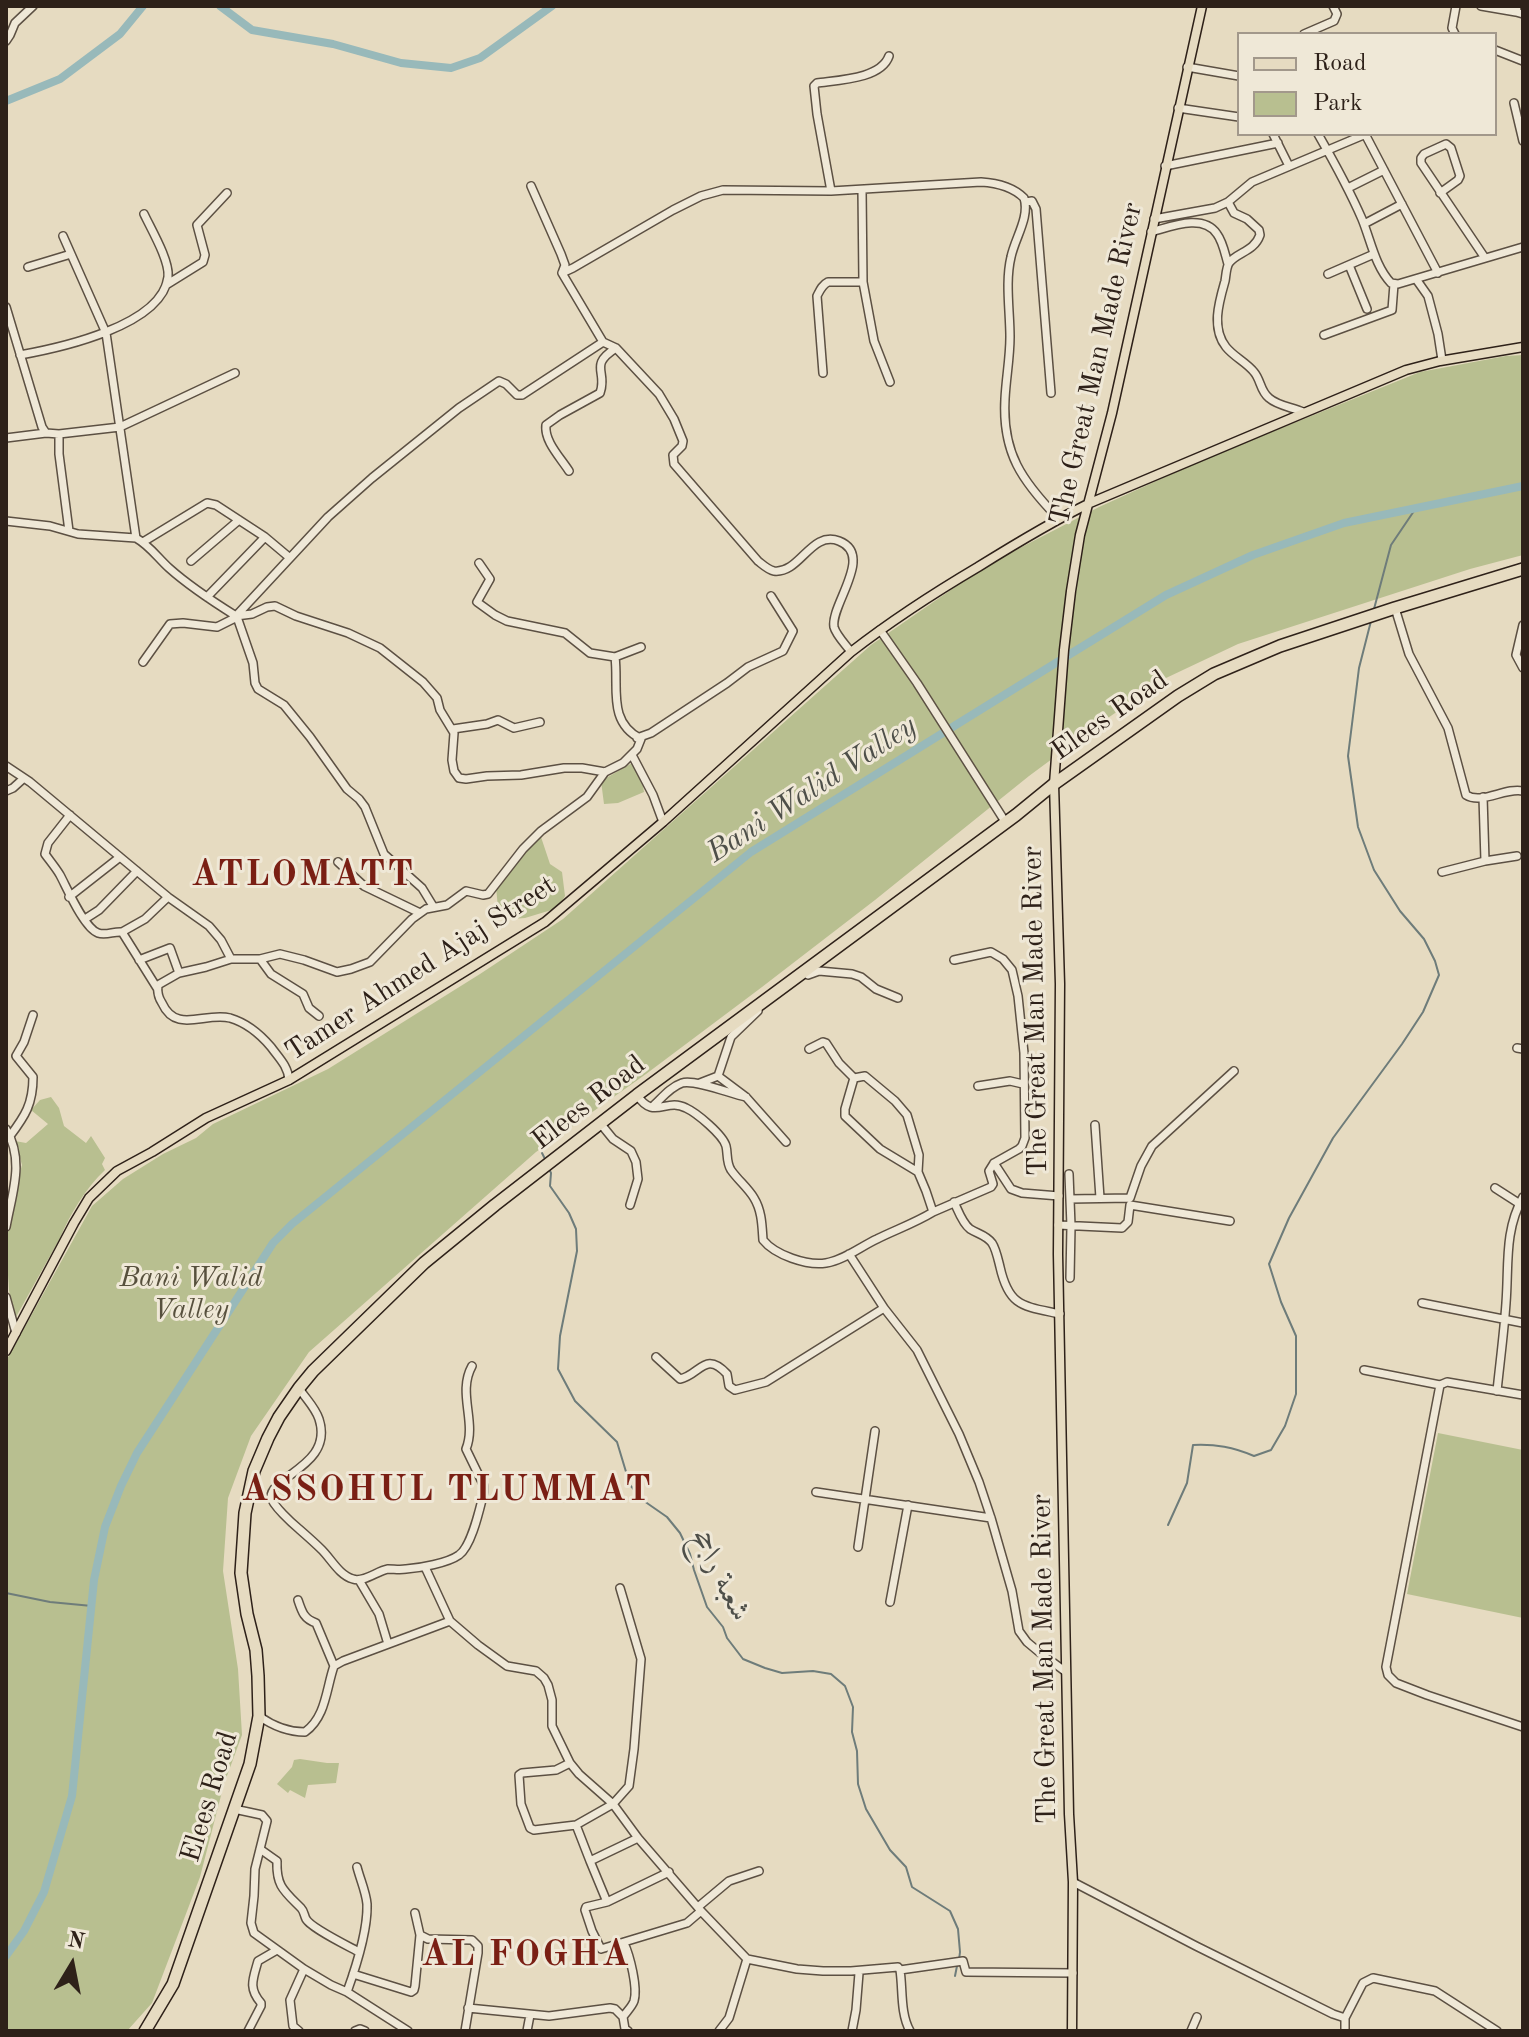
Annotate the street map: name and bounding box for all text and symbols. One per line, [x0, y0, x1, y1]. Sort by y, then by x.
legend [1237, 32, 1497, 136]
text: Road [1313, 52, 1366, 76]
text: Park [1313, 92, 1362, 116]
street label: The Great Man Made River [1043, 199, 1151, 529]
street label: Elees Road [1045, 664, 1175, 768]
water label: Bani Walid Valley [700, 709, 924, 871]
street label: The Great Man Made River [1016, 846, 1056, 1176]
district label: ATLOMATT [191, 854, 415, 898]
street label: Tamer Ahmed Ajaj Street [279, 869, 563, 1069]
street label: Elees Road [525, 1048, 653, 1158]
park label: Bani Walid Valley [120, 1262, 262, 1328]
district label: ASSOHUL TLUMMAT [241, 1469, 653, 1513]
street label: The Great Man Made River [1025, 1494, 1065, 1824]
water label: شعبة راجح [682, 1524, 758, 1628]
street label: Elees Road [174, 1728, 246, 1866]
north arrow [32, 1925, 112, 2005]
text: N [66, 1929, 86, 1954]
district label: AL FOGHA [421, 1934, 631, 1978]

